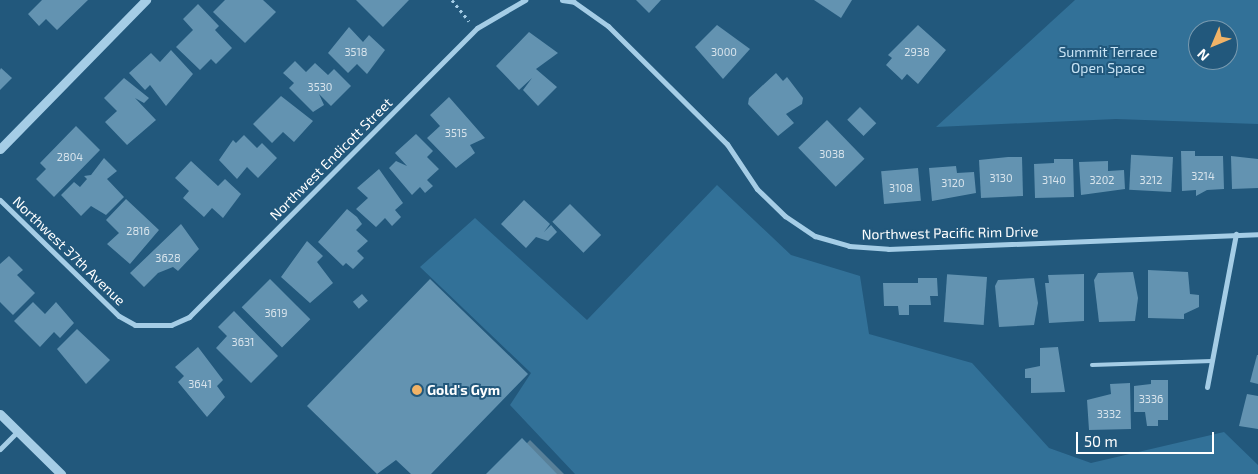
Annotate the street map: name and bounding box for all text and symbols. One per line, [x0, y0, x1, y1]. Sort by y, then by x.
north arrow [1188, 20, 1238, 70]
park label: Summit Terrace Open Space [1058, 44, 1158, 76]
house number: 3518 [344, 45, 368, 59]
house number: 3000 [711, 45, 737, 59]
house number: 2938 [904, 45, 930, 59]
text: N [1193, 46, 1212, 65]
house number: 3530 [308, 80, 332, 94]
street label: Northwest Endicott Street [266, 94, 396, 224]
house number: 3515 [445, 126, 467, 140]
house number: 3038 [819, 147, 845, 161]
house number: 2804 [57, 150, 83, 164]
house number: 3214 [1191, 169, 1215, 183]
house number: 3130 [989, 171, 1013, 185]
house number: 3140 [1042, 173, 1066, 187]
house number: 3202 [1089, 173, 1115, 187]
house number: 3212 [1140, 173, 1162, 187]
house number: 3120 [941, 176, 965, 190]
house number: 3108 [889, 181, 913, 195]
street label: Northwest 37th Avenue [9, 193, 129, 309]
street label: Northwest Pacific Rim Drive [861, 223, 1039, 243]
house number: 2816 [126, 224, 150, 238]
house number: 3628 [155, 251, 181, 265]
house number: 3619 [264, 306, 288, 320]
house number: 3631 [232, 335, 254, 349]
house number: 3641 [188, 377, 212, 391]
place label: Gold's Gym [427, 382, 500, 398]
marker: Gold's Gym [411, 384, 423, 396]
house number: 3336 [1139, 392, 1163, 406]
house number: 3332 [1097, 407, 1121, 421]
scale bar [1078, 422, 1216, 454]
text: 50 m [1084, 432, 1118, 450]

